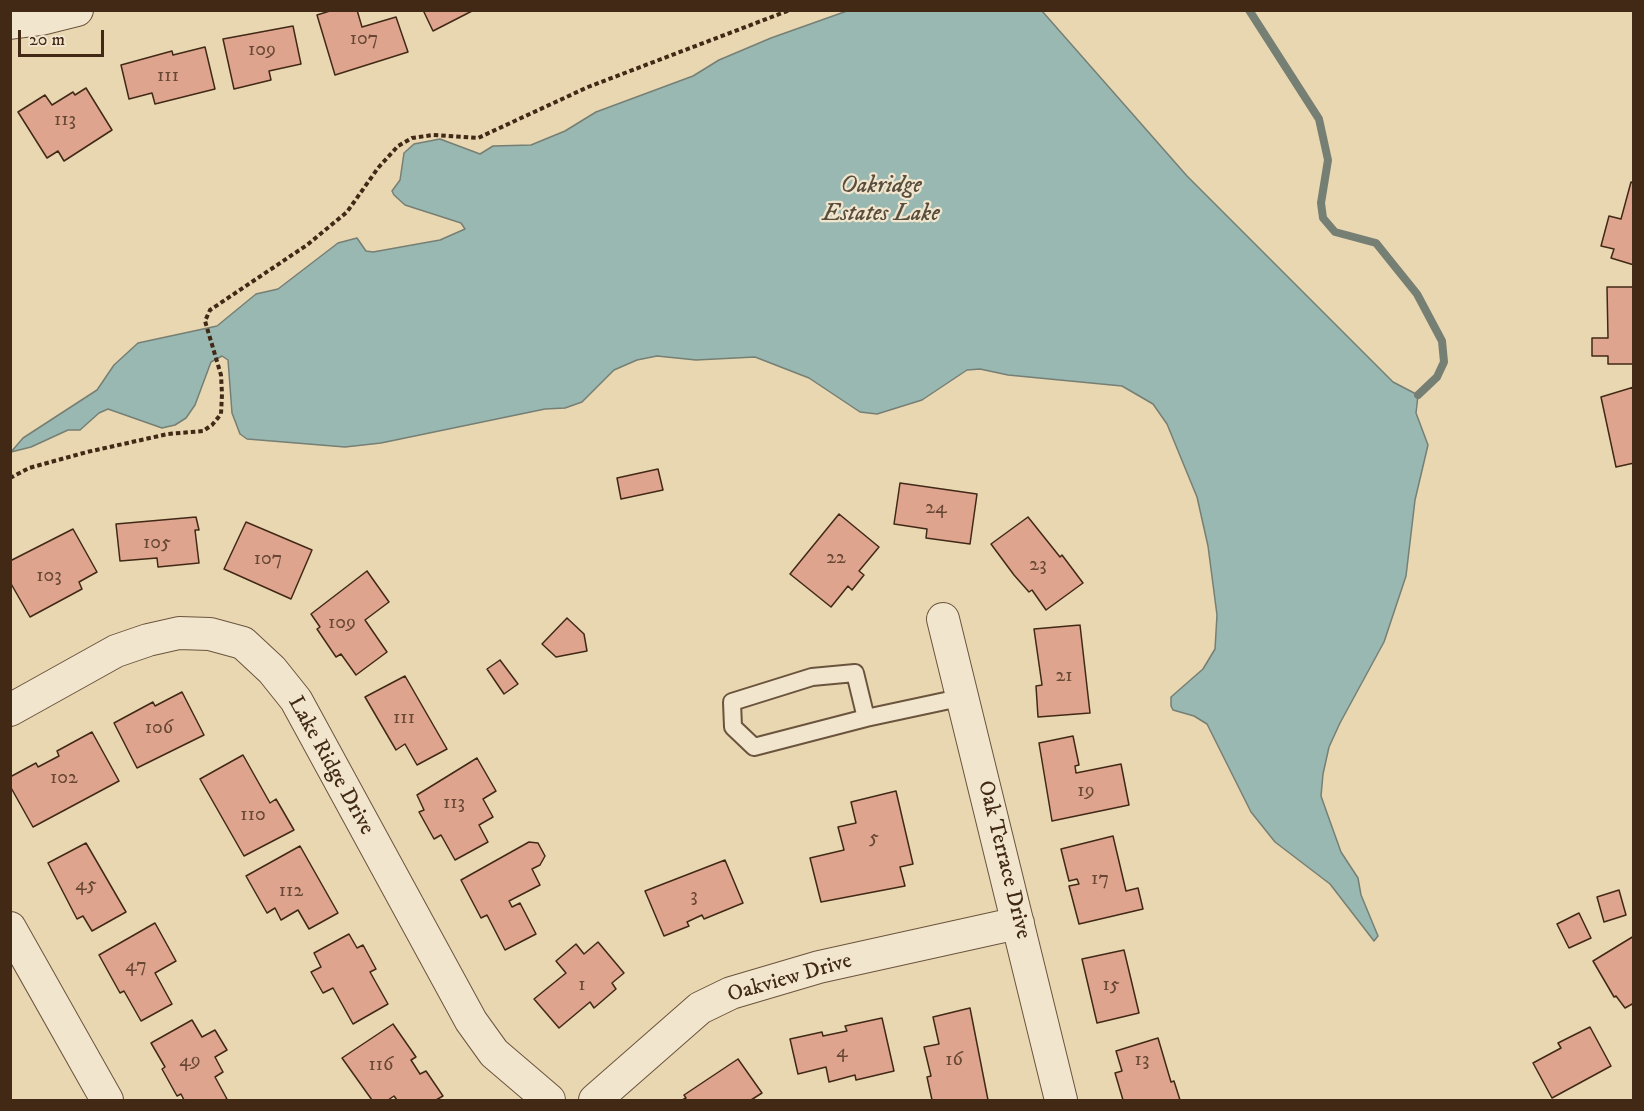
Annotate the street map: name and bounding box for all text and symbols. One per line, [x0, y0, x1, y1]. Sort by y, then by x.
scale bar [21, 18, 106, 56]
house number: 107 [350, 28, 378, 52]
text: 20 m [29, 29, 65, 51]
house number: 109 [248, 39, 276, 63]
house number: 111 [157, 65, 179, 89]
house number: 113 [54, 109, 76, 133]
water label: Oakridge Estates Lake [822, 173, 940, 229]
house number: 24 [925, 497, 947, 521]
house number: 105 [143, 532, 171, 556]
house number: 22 [826, 547, 846, 571]
house number: 107 [254, 548, 282, 572]
house number: 23 [1029, 554, 1047, 578]
house number: 103 [36, 565, 62, 589]
house number: 109 [328, 612, 356, 636]
house number: 21 [1055, 665, 1073, 689]
street label: Lake Ridge Drive [281, 692, 379, 840]
house number: 111 [393, 707, 415, 731]
house number: 106 [145, 717, 173, 741]
house number: 102 [50, 767, 78, 791]
street label: Oak Terrace Drive [971, 778, 1035, 942]
house number: 19 [1077, 780, 1095, 804]
house number: 113 [443, 792, 465, 816]
house number: 110 [240, 804, 266, 828]
house number: 5 [869, 827, 879, 851]
house number: 17 [1091, 868, 1109, 892]
house number: 45 [75, 874, 97, 898]
house number: 112 [279, 880, 303, 904]
house number: 3 [690, 885, 698, 909]
street label: Oakview Drive [725, 949, 855, 1009]
house number: 47 [125, 955, 147, 979]
house number: 1 [578, 974, 586, 998]
house number: 15 [1102, 974, 1120, 998]
house number: 4 [836, 1041, 848, 1065]
house number: 16 [945, 1049, 963, 1073]
house number: 13 [1135, 1049, 1149, 1073]
house number: 49 [179, 1050, 201, 1074]
house number: 116 [368, 1054, 394, 1078]

